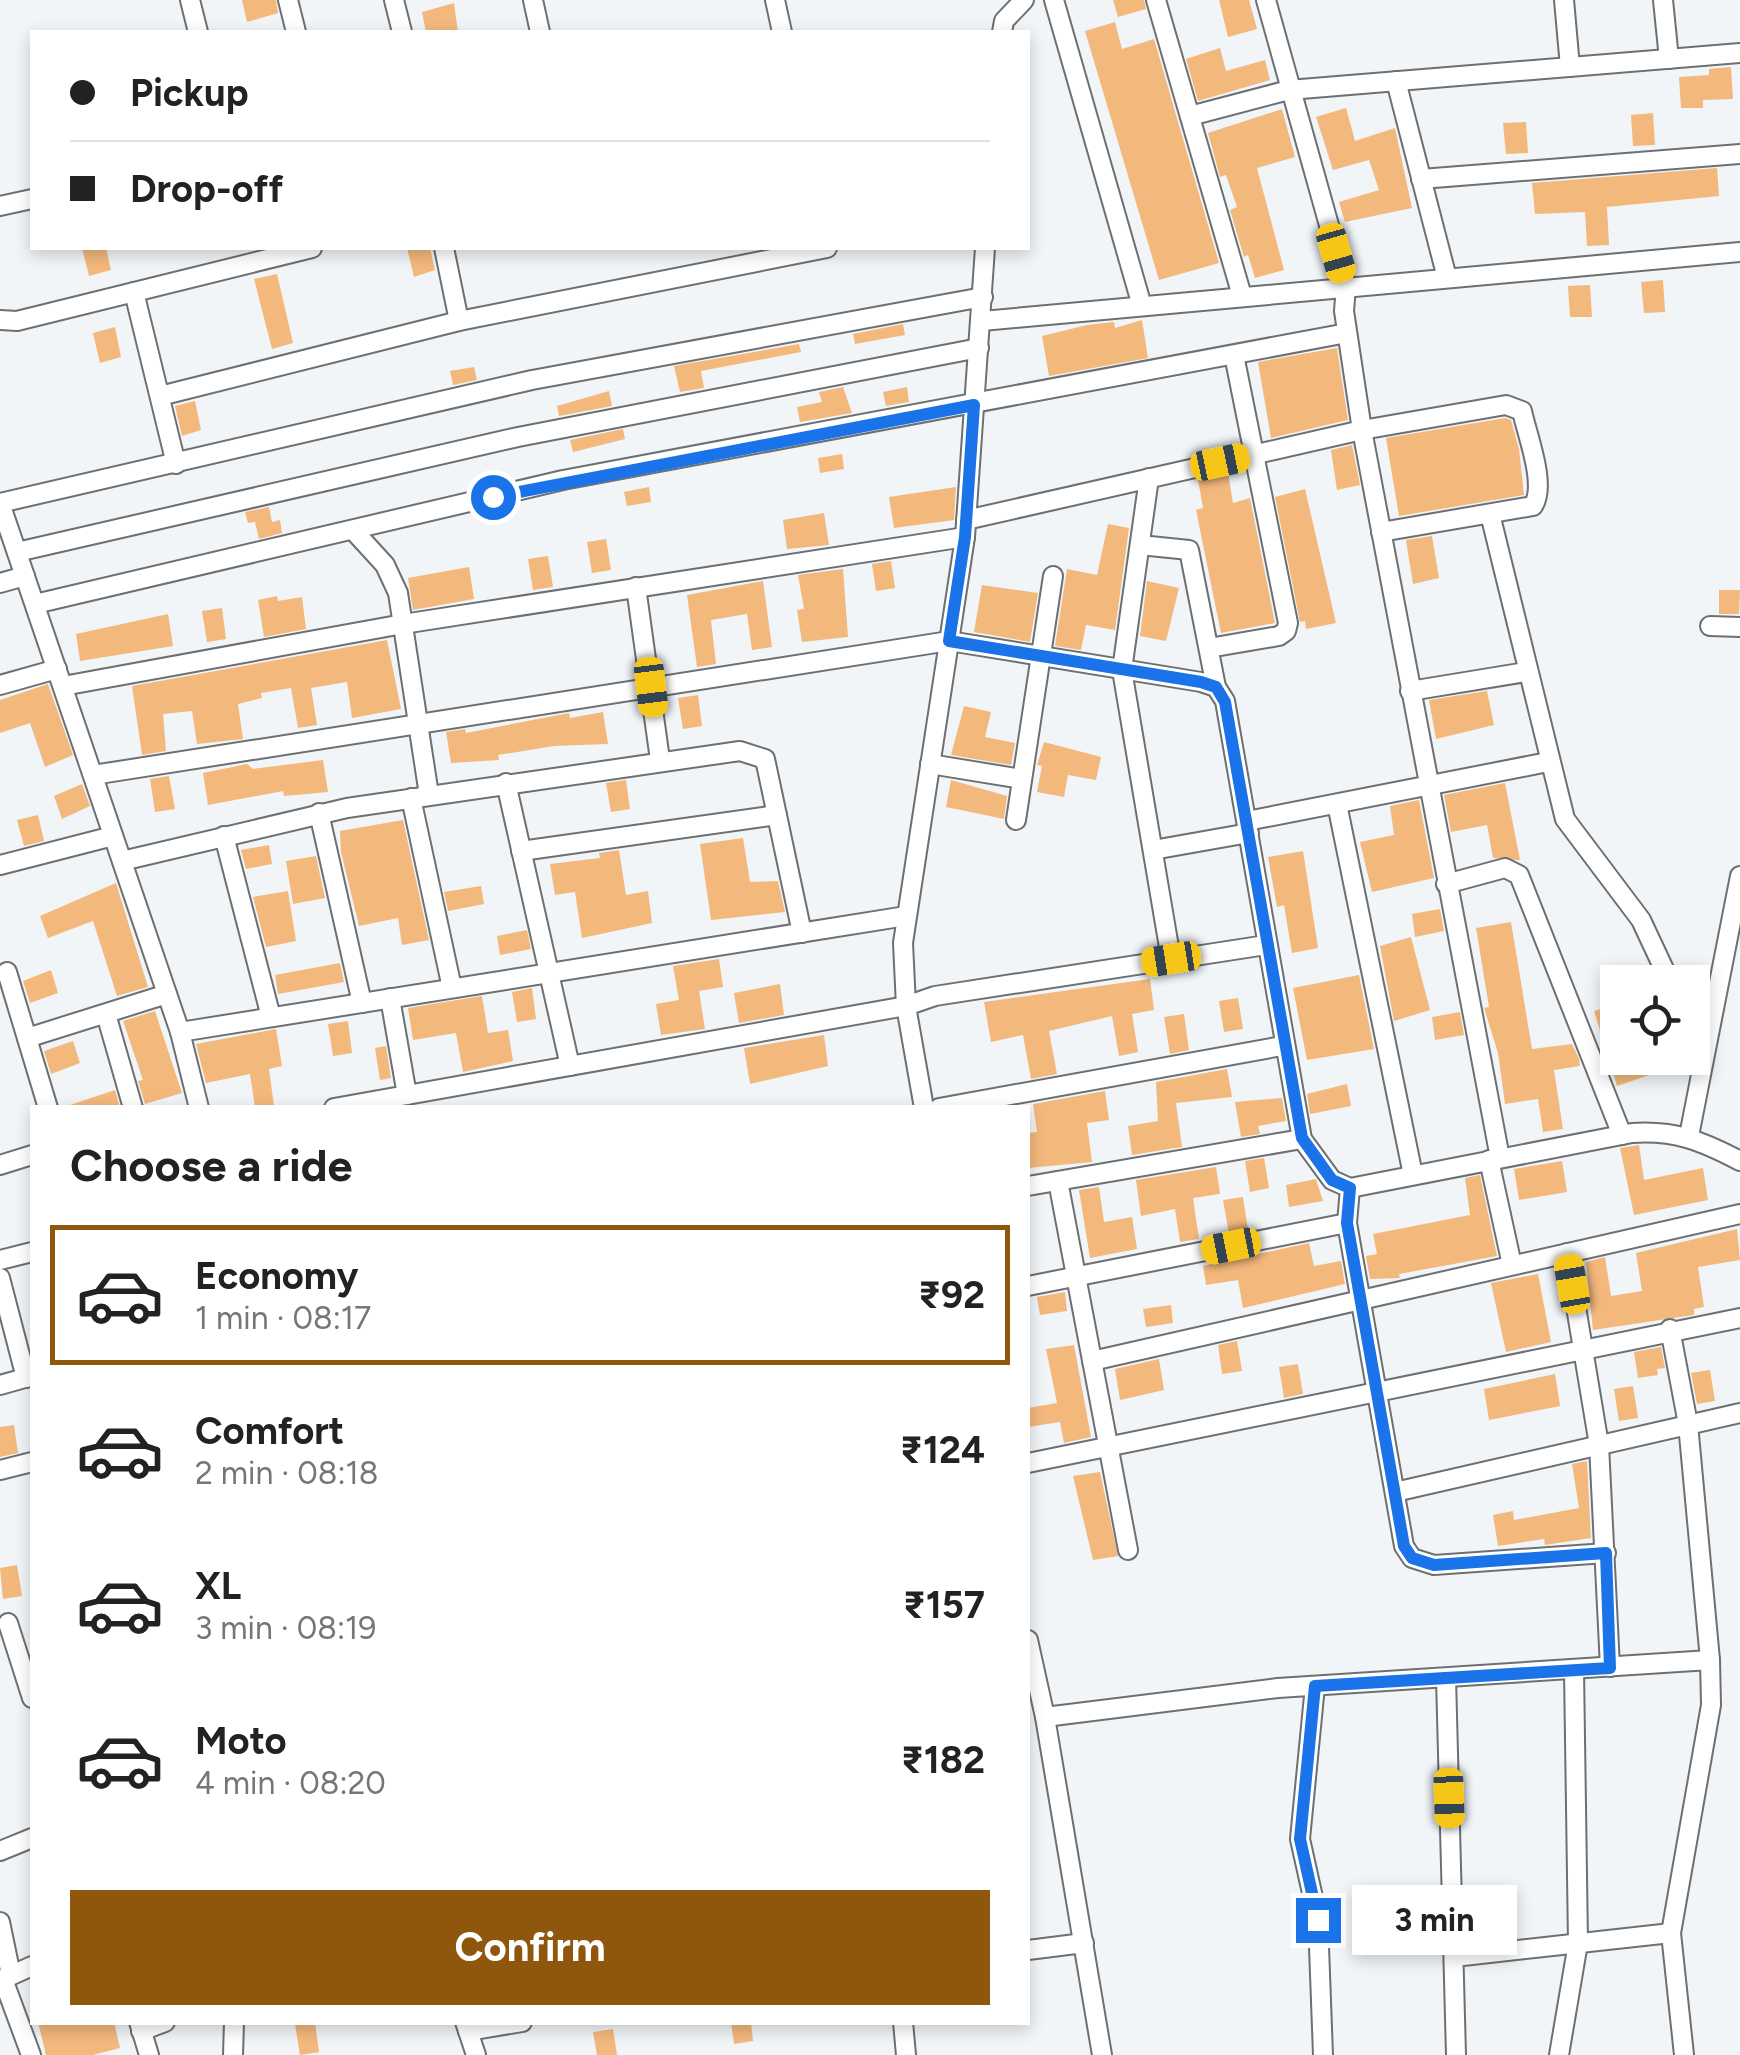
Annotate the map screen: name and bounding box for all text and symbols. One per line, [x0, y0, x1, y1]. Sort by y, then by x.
text: Pickup [130, 70, 248, 116]
text: Drop-off [130, 166, 283, 212]
car [1313, 220, 1359, 286]
car [1188, 441, 1252, 483]
route start [471, 475, 516, 520]
car [632, 655, 670, 719]
car [1139, 939, 1203, 979]
map controls [1600, 965, 1710, 1075]
button: locate [1600, 965, 1710, 1075]
text: Choose a ride [70, 1138, 352, 1192]
car [1199, 1226, 1263, 1266]
icon: car [75, 1250, 165, 1340]
car [1552, 1252, 1592, 1316]
text: Economy [195, 1253, 358, 1299]
text: ₹92 [918, 1272, 985, 1318]
text: 1 min · 08:17 [195, 1299, 371, 1337]
icon: car [75, 1405, 165, 1495]
text: Comfort [195, 1408, 344, 1454]
text: ₹124 [900, 1427, 985, 1473]
text: 2 min · 08:18 [195, 1454, 378, 1492]
icon: car [75, 1560, 165, 1650]
text: XL [195, 1563, 241, 1609]
text: ₹157 [903, 1582, 985, 1628]
text: 3 min · 08:19 [195, 1609, 376, 1647]
icon: car [75, 1715, 165, 1805]
text: Moto [195, 1718, 287, 1764]
text: ₹182 [901, 1737, 985, 1783]
text: 4 min · 08:20 [195, 1764, 386, 1802]
car [1433, 1767, 1465, 1829]
callout: 3 min [1353, 1885, 1518, 1955]
button: Confirm [70, 1890, 990, 2005]
route end [1296, 1898, 1341, 1943]
text: 3 min [1395, 1901, 1474, 1939]

